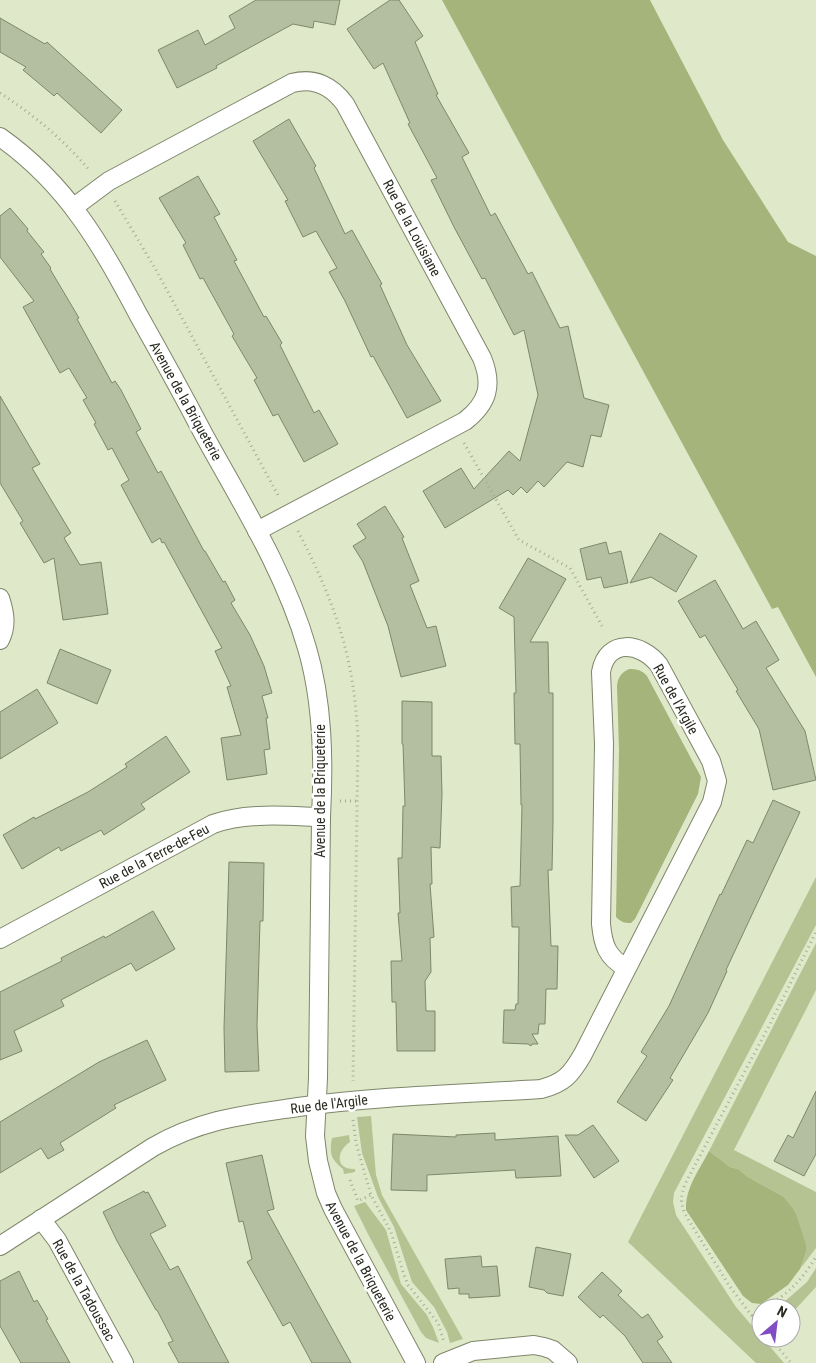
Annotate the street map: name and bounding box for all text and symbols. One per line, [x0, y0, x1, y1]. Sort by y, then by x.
street label: Rue de la Louisiane [380, 177, 444, 279]
street label: Avenue de la Briqueterie [147, 339, 226, 464]
street label: Rue de l'Argile [650, 661, 702, 737]
street label: Avenue de la Briqueterie [312, 724, 328, 858]
street label: Rue de la Terre-de-Feu [96, 820, 212, 892]
street label: Rue de l'Argile [289, 1091, 369, 1117]
street label: Avenue de la Briqueterie [323, 1198, 400, 1324]
street label: Rue de la Tadoussac [49, 1237, 119, 1343]
north arrow [751, 1298, 801, 1348]
text: N [775, 1302, 790, 1321]

